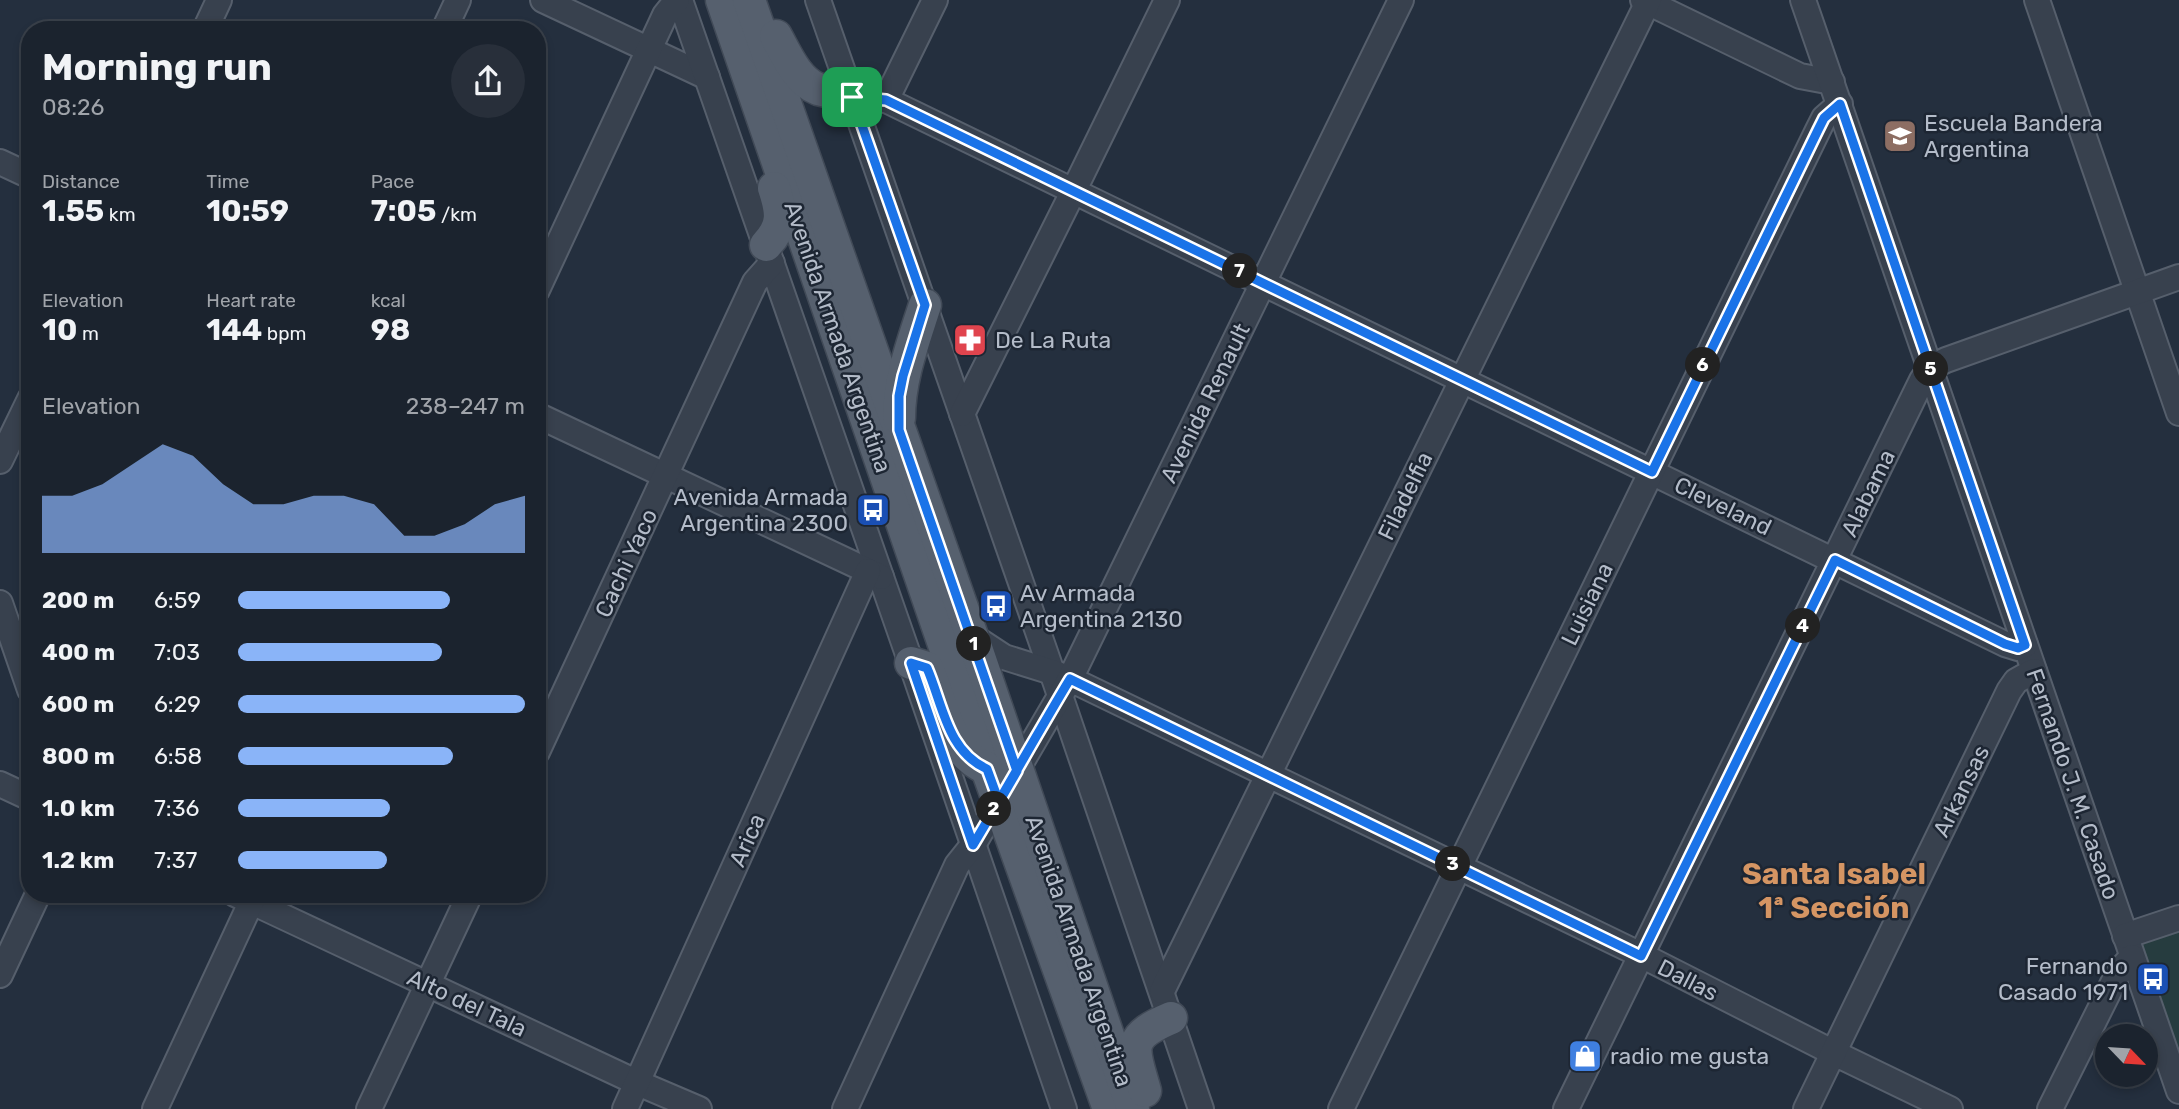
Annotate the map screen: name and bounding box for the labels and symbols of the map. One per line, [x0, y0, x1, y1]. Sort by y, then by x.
pin [822, 67, 882, 127]
place label: Escuela Bandera Argentina [1924, 109, 2103, 163]
school or university icon: Escuela Bandera Argentina [1881, 117, 1919, 155]
street label: Avenida Armada Argentina [778, 198, 898, 476]
pin: 7 [1222, 254, 1258, 288]
street label: Avenida Renault [1154, 319, 1256, 487]
pharmacy icon: De La Ruta [951, 321, 989, 359]
place label: De La Ruta [995, 326, 1111, 354]
pin: 6 [1686, 348, 1720, 382]
pin: 5 [1913, 352, 1948, 386]
street label: Alabama [1835, 445, 1901, 541]
street label: Filadelfia [1372, 447, 1438, 545]
street label: Cleveland [1670, 471, 1776, 541]
place label: Avenida Armada Argentina 2300 [674, 483, 848, 537]
bus stop icon: Avenida Armada Argentina 2300 [854, 491, 892, 529]
street label: Cachi Yaco [589, 504, 663, 622]
street label: Luisiana [1555, 558, 1619, 650]
place label: Av Armada Argentina 2130 [1020, 579, 1183, 633]
bus stop icon: Av Armada Argentina 2130 [977, 587, 1015, 625]
pin: 4 [1786, 608, 1820, 644]
pin: 1 [956, 626, 992, 662]
street label: Fernando J. M. Casado [2020, 665, 2126, 903]
street label: Arkansas [1927, 741, 1995, 841]
pin: 2 [976, 792, 1012, 826]
street label: Arica [723, 809, 771, 871]
street label: Avenida Armada Argentina [1019, 812, 1139, 1090]
pin: 3 [1436, 846, 1470, 882]
district label: Santa Isabel 1ª Sección [1742, 856, 1926, 926]
place label: Fernando Casado 1971 [1998, 952, 2128, 1006]
street label: Dallas [1653, 953, 1723, 1007]
bus stop icon: Fernando Casado 1971 [2134, 960, 2172, 998]
street label: Alto del Tala [403, 963, 531, 1043]
north arrow [2095, 1024, 2158, 1087]
shop icon: radio me gusta [1566, 1037, 1604, 1075]
place label: radio me gusta [1610, 1042, 1769, 1070]

